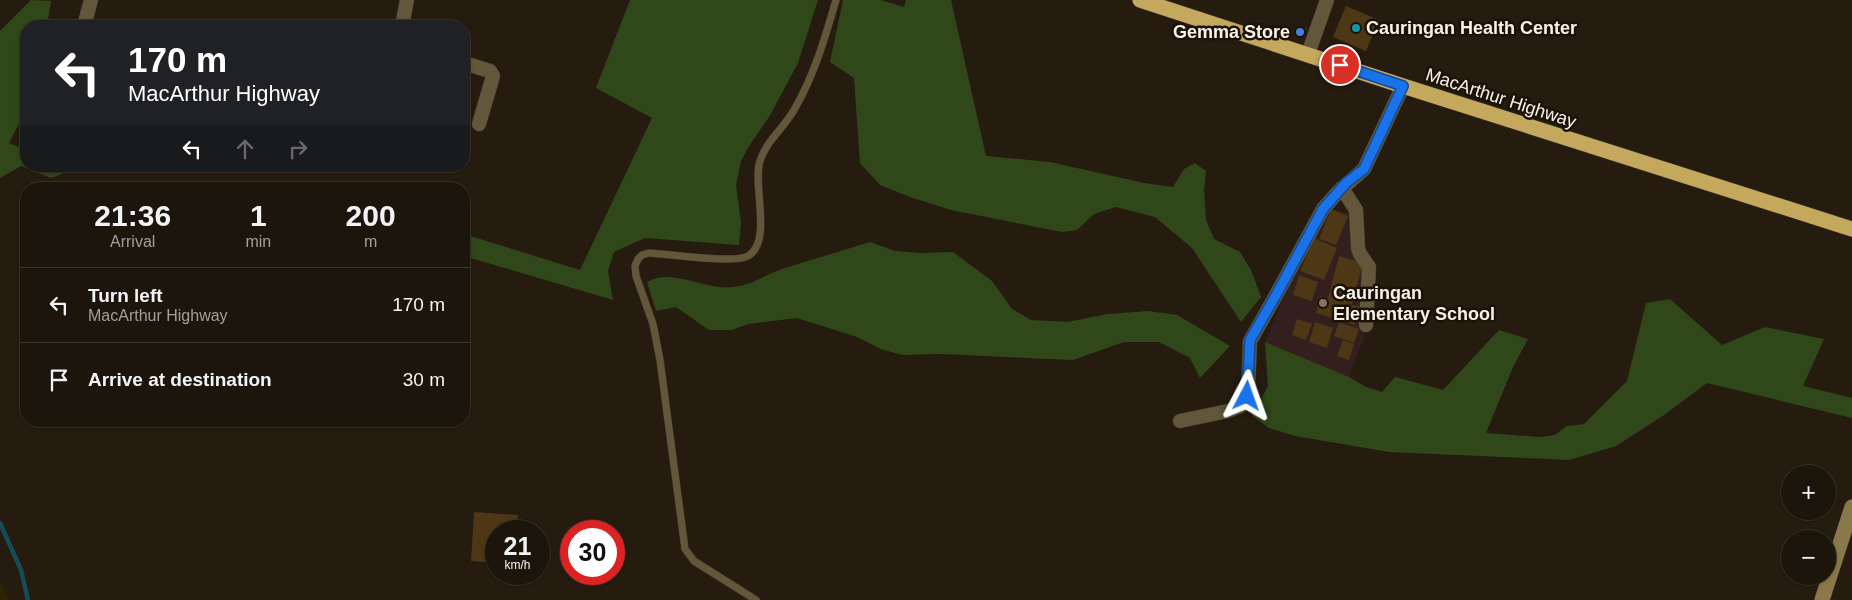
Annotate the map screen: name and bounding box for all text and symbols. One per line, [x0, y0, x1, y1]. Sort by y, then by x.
place label: Cauringan Health Center [1366, 18, 1577, 38]
place label: Gemma Store [1173, 22, 1290, 42]
marker: Cauringan Health Center [1350, 22, 1362, 34]
marker: Gemma Store [1294, 26, 1306, 38]
icon: left [45, 40, 110, 105]
text: 170 m [128, 40, 227, 79]
pin [1319, 44, 1361, 86]
icon: arrive [1326, 51, 1354, 79]
street label: MacArthur Highway [1423, 64, 1579, 132]
text: MacArthur Highway [128, 81, 320, 106]
icon: left [178, 135, 206, 163]
icon: ahead [231, 135, 259, 163]
icon: right [284, 135, 312, 163]
text: 21:36 [94, 199, 171, 232]
text: 1 [250, 199, 267, 232]
text: 200 [346, 199, 396, 232]
text: Arrival [110, 233, 155, 250]
text: min [245, 233, 271, 250]
text: m [364, 233, 377, 250]
place label: Cauringan Elementary School [1333, 283, 1495, 324]
text: Turn left [88, 285, 163, 306]
icon: left [45, 291, 73, 319]
text: 170 m [392, 294, 445, 315]
marker: Cauringan Elementary School [1317, 297, 1329, 309]
text: MacArthur Highway [88, 307, 228, 324]
icon: arrive [45, 366, 73, 394]
text: Arrive at destination [88, 369, 272, 390]
text: 30 m [403, 369, 445, 390]
position arrow [1220, 369, 1272, 421]
map controls [1781, 465, 1836, 585]
button: + [1781, 465, 1836, 520]
speed limit sign: 30 [560, 520, 625, 585]
button: − [1781, 530, 1836, 585]
text: 21 [504, 532, 531, 560]
text: km/h [504, 558, 531, 572]

